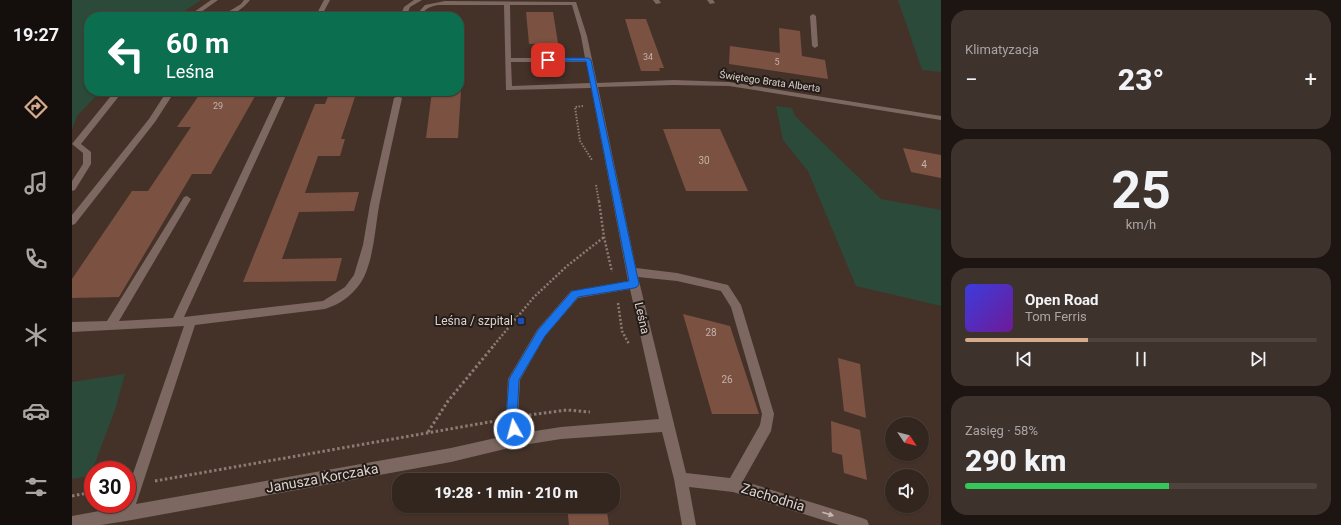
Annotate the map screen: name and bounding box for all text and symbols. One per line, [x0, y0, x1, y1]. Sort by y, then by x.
text: 19:27 [13, 24, 59, 45]
text: 60 m [166, 27, 229, 60]
icon: left [100, 28, 152, 80]
text: Klimatyzacja [965, 42, 1039, 57]
pin [531, 43, 565, 77]
icon: arrive [537, 49, 559, 71]
house number: 34 [643, 52, 653, 62]
house number: 5 [774, 57, 780, 67]
text: Leśna [166, 61, 214, 82]
text: 23° [1118, 62, 1164, 97]
text: − [965, 67, 978, 92]
text: + [1305, 67, 1317, 92]
street label: Świętego Brata Alberta [719, 68, 821, 94]
icon: directions [22, 93, 50, 121]
house number: 29 [213, 101, 223, 111]
house number: 30 [698, 155, 710, 166]
house number: 4 [921, 159, 927, 170]
text: 25 [1111, 160, 1171, 221]
icon: music [22, 169, 50, 197]
text: km/h [1126, 217, 1156, 232]
icon: phone [22, 245, 50, 273]
text: Open Road [1025, 291, 1099, 309]
street label: Leśna [632, 301, 652, 335]
text: Tom Ferris [1025, 309, 1087, 324]
place label: Leśna / szpital [435, 314, 513, 328]
marker: Leśna / szpital [516, 316, 526, 326]
icon: climate [22, 321, 50, 349]
house number: 28 [705, 327, 717, 338]
icon: previous [1013, 348, 1035, 370]
icon: pause [1130, 348, 1152, 370]
icon: next [1247, 348, 1269, 370]
house number: 26 [721, 374, 733, 385]
icon: car [22, 397, 50, 425]
position arrow [493, 408, 535, 450]
north arrow [885, 417, 929, 461]
map controls [885, 417, 929, 513]
text: Zasięg · 58% [965, 423, 1038, 438]
text: 290 km [965, 443, 1067, 478]
street label: Janusza Korczaka [265, 460, 379, 496]
speed limit sign: 30 [84, 461, 136, 513]
button: sound [885, 469, 929, 513]
icon: filters [22, 473, 50, 501]
street label: Zachodnia [739, 480, 807, 514]
text: 19:28 · 1 min · 210 m [434, 484, 578, 502]
one-way arrow [822, 511, 834, 517]

